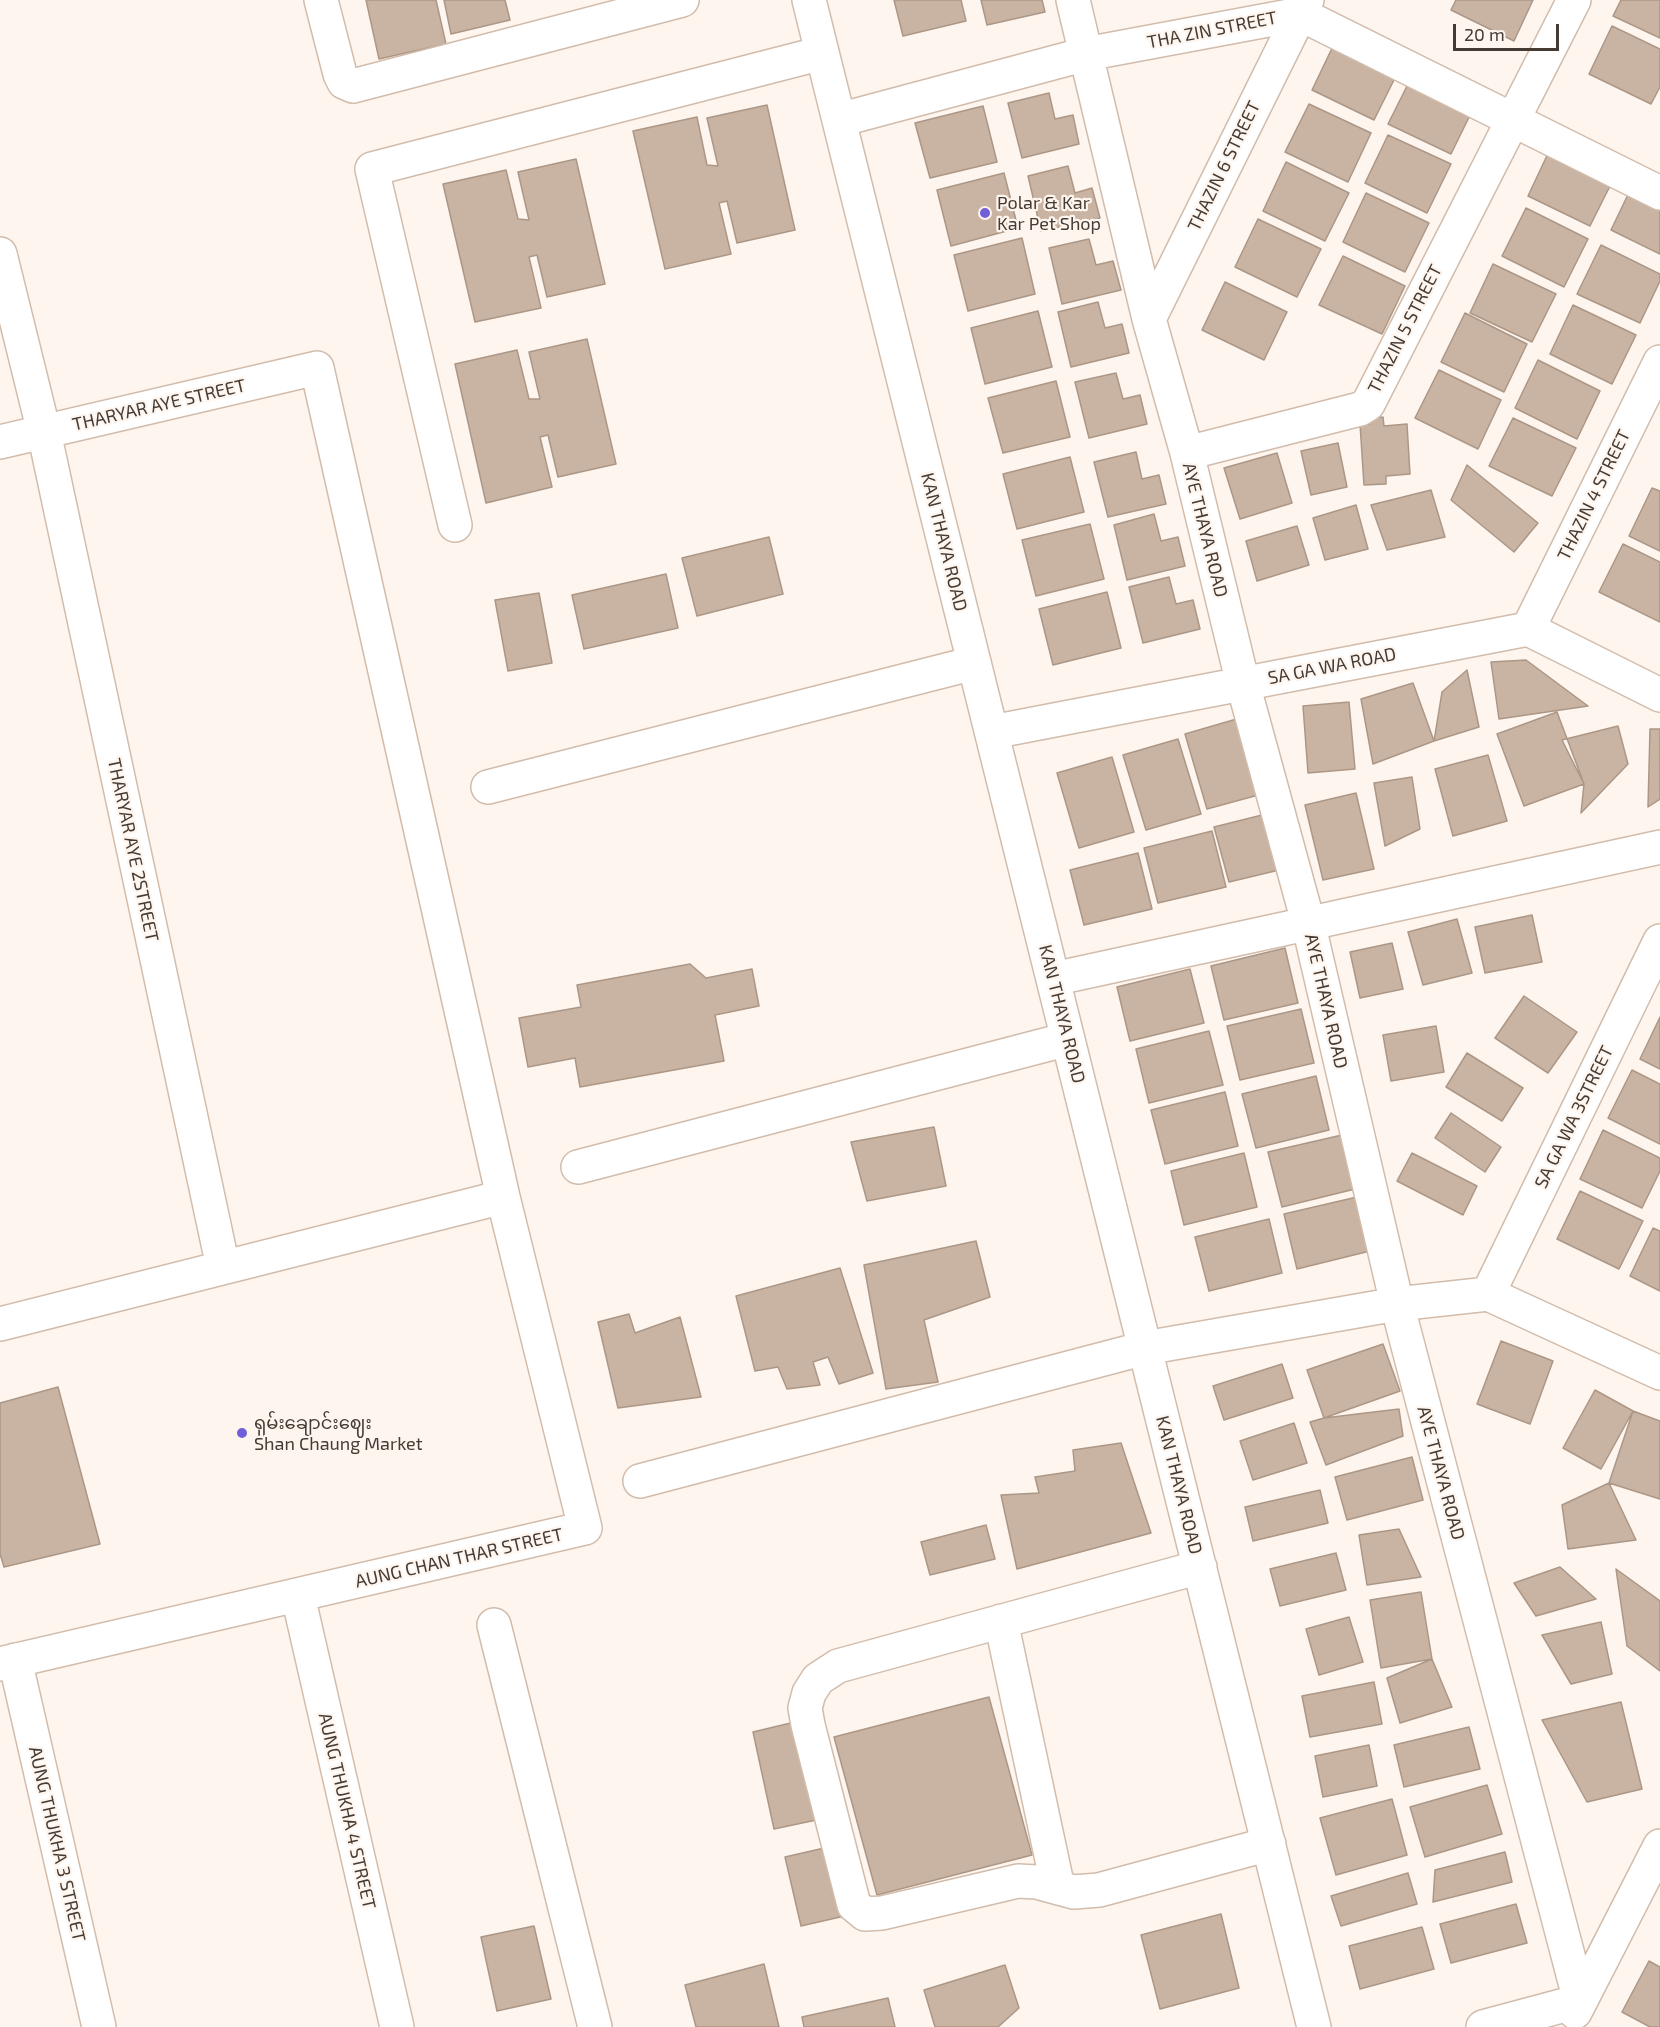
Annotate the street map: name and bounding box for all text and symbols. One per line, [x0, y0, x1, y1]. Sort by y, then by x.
street label: THA ZIN STREET [1145, 7, 1279, 53]
scale bar [1456, 12, 1562, 50]
text: 20 m [1464, 23, 1505, 45]
street label: THAZIN 6 STREET [1183, 97, 1265, 235]
place label: Polar & Kar Kar Pet Shop [997, 192, 1101, 234]
marker: Polar & Kar Kar Pet Shop [978, 206, 992, 220]
street label: THAZIN 5 STREET [1363, 261, 1447, 397]
street label: THARYAR AYE STREET [70, 375, 248, 435]
street label: THAZIN 4 STREET [1553, 426, 1635, 564]
street label: AYE THAYA ROAD [1178, 460, 1232, 600]
street label: KAN THAYA ROAD [916, 471, 972, 613]
street label: SA GA WA ROAD [1266, 643, 1398, 689]
street label: THARYAR AYE 2STREET [103, 756, 163, 944]
street label: AYE THAYA ROAD [1300, 931, 1352, 1071]
street label: KAN THAYA ROAD [1034, 943, 1090, 1085]
street label: SA GA WA 3STREET [1530, 1042, 1618, 1192]
street label: AYE THAYA ROAD [1413, 1404, 1469, 1542]
place label: ရှမ်းချောင်းဈေး Shan Chaung Market [254, 1412, 423, 1454]
street label: KAN THAYA ROAD [1151, 1414, 1207, 1556]
marker: ရှမ်းချောင်းဈေး Shan Chaung Market [235, 1426, 249, 1440]
street label: AUNG CHAN THAR STREET [353, 1524, 565, 1592]
street label: AUNG THUKHA 4 STREET [314, 1711, 380, 1911]
street label: AUNG THUKHA 3 STREET [24, 1744, 90, 1944]

